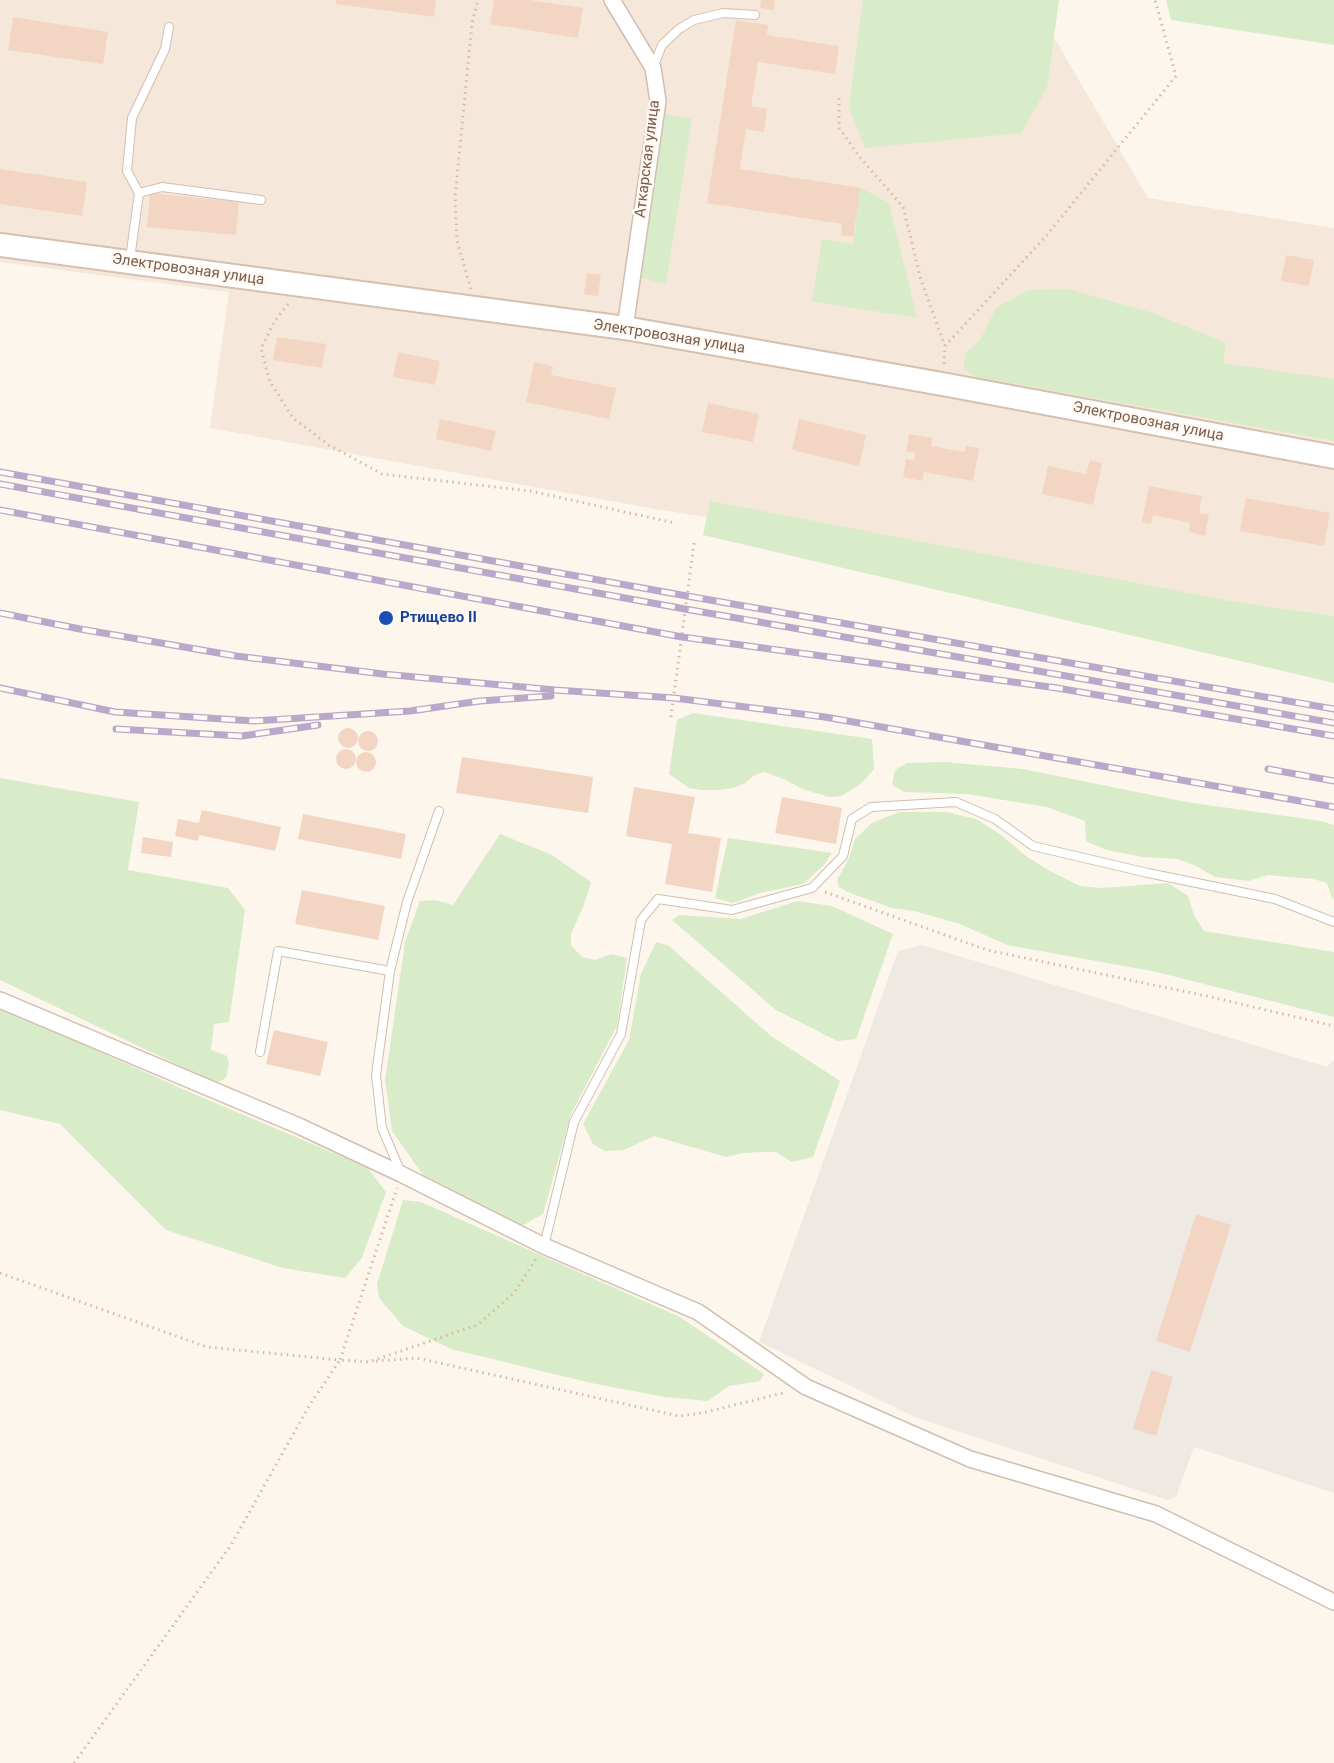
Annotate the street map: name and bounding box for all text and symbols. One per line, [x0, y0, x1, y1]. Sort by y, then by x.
street label: Аткарская улица [632, 99, 664, 219]
street label: Электровозная улица [111, 250, 265, 290]
street label: Электровозная улица [592, 316, 746, 358]
street label: Электровозная улица [1071, 399, 1225, 445]
marker: Ртищево II [377, 609, 395, 627]
place label: Ртищево II [400, 609, 477, 627]

